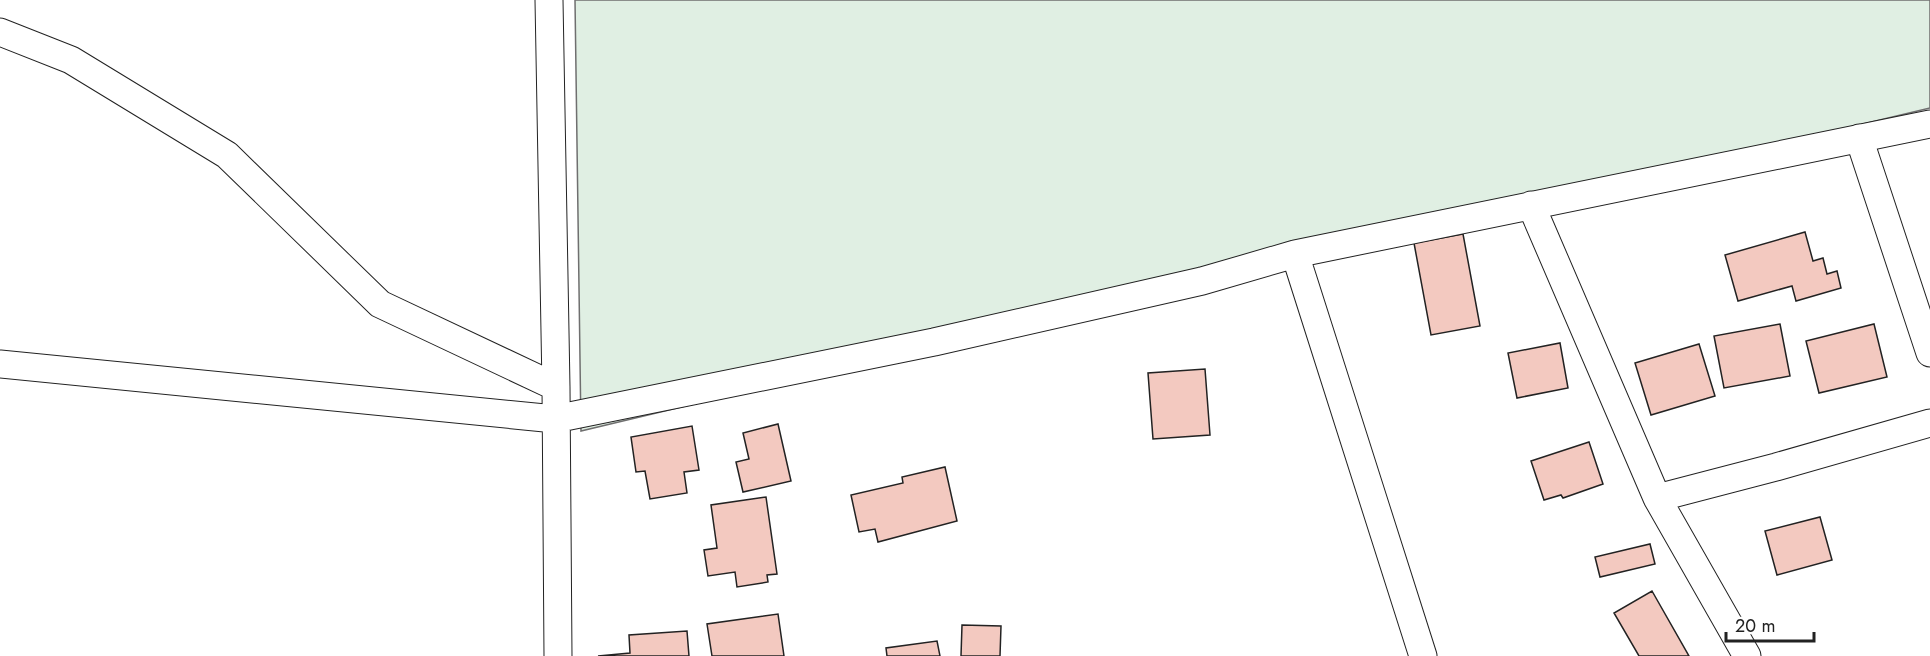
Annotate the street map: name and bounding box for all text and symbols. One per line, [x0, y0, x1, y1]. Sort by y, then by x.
scale bar [1726, 605, 1814, 643]
text: 20 m [1735, 613, 1775, 639]

